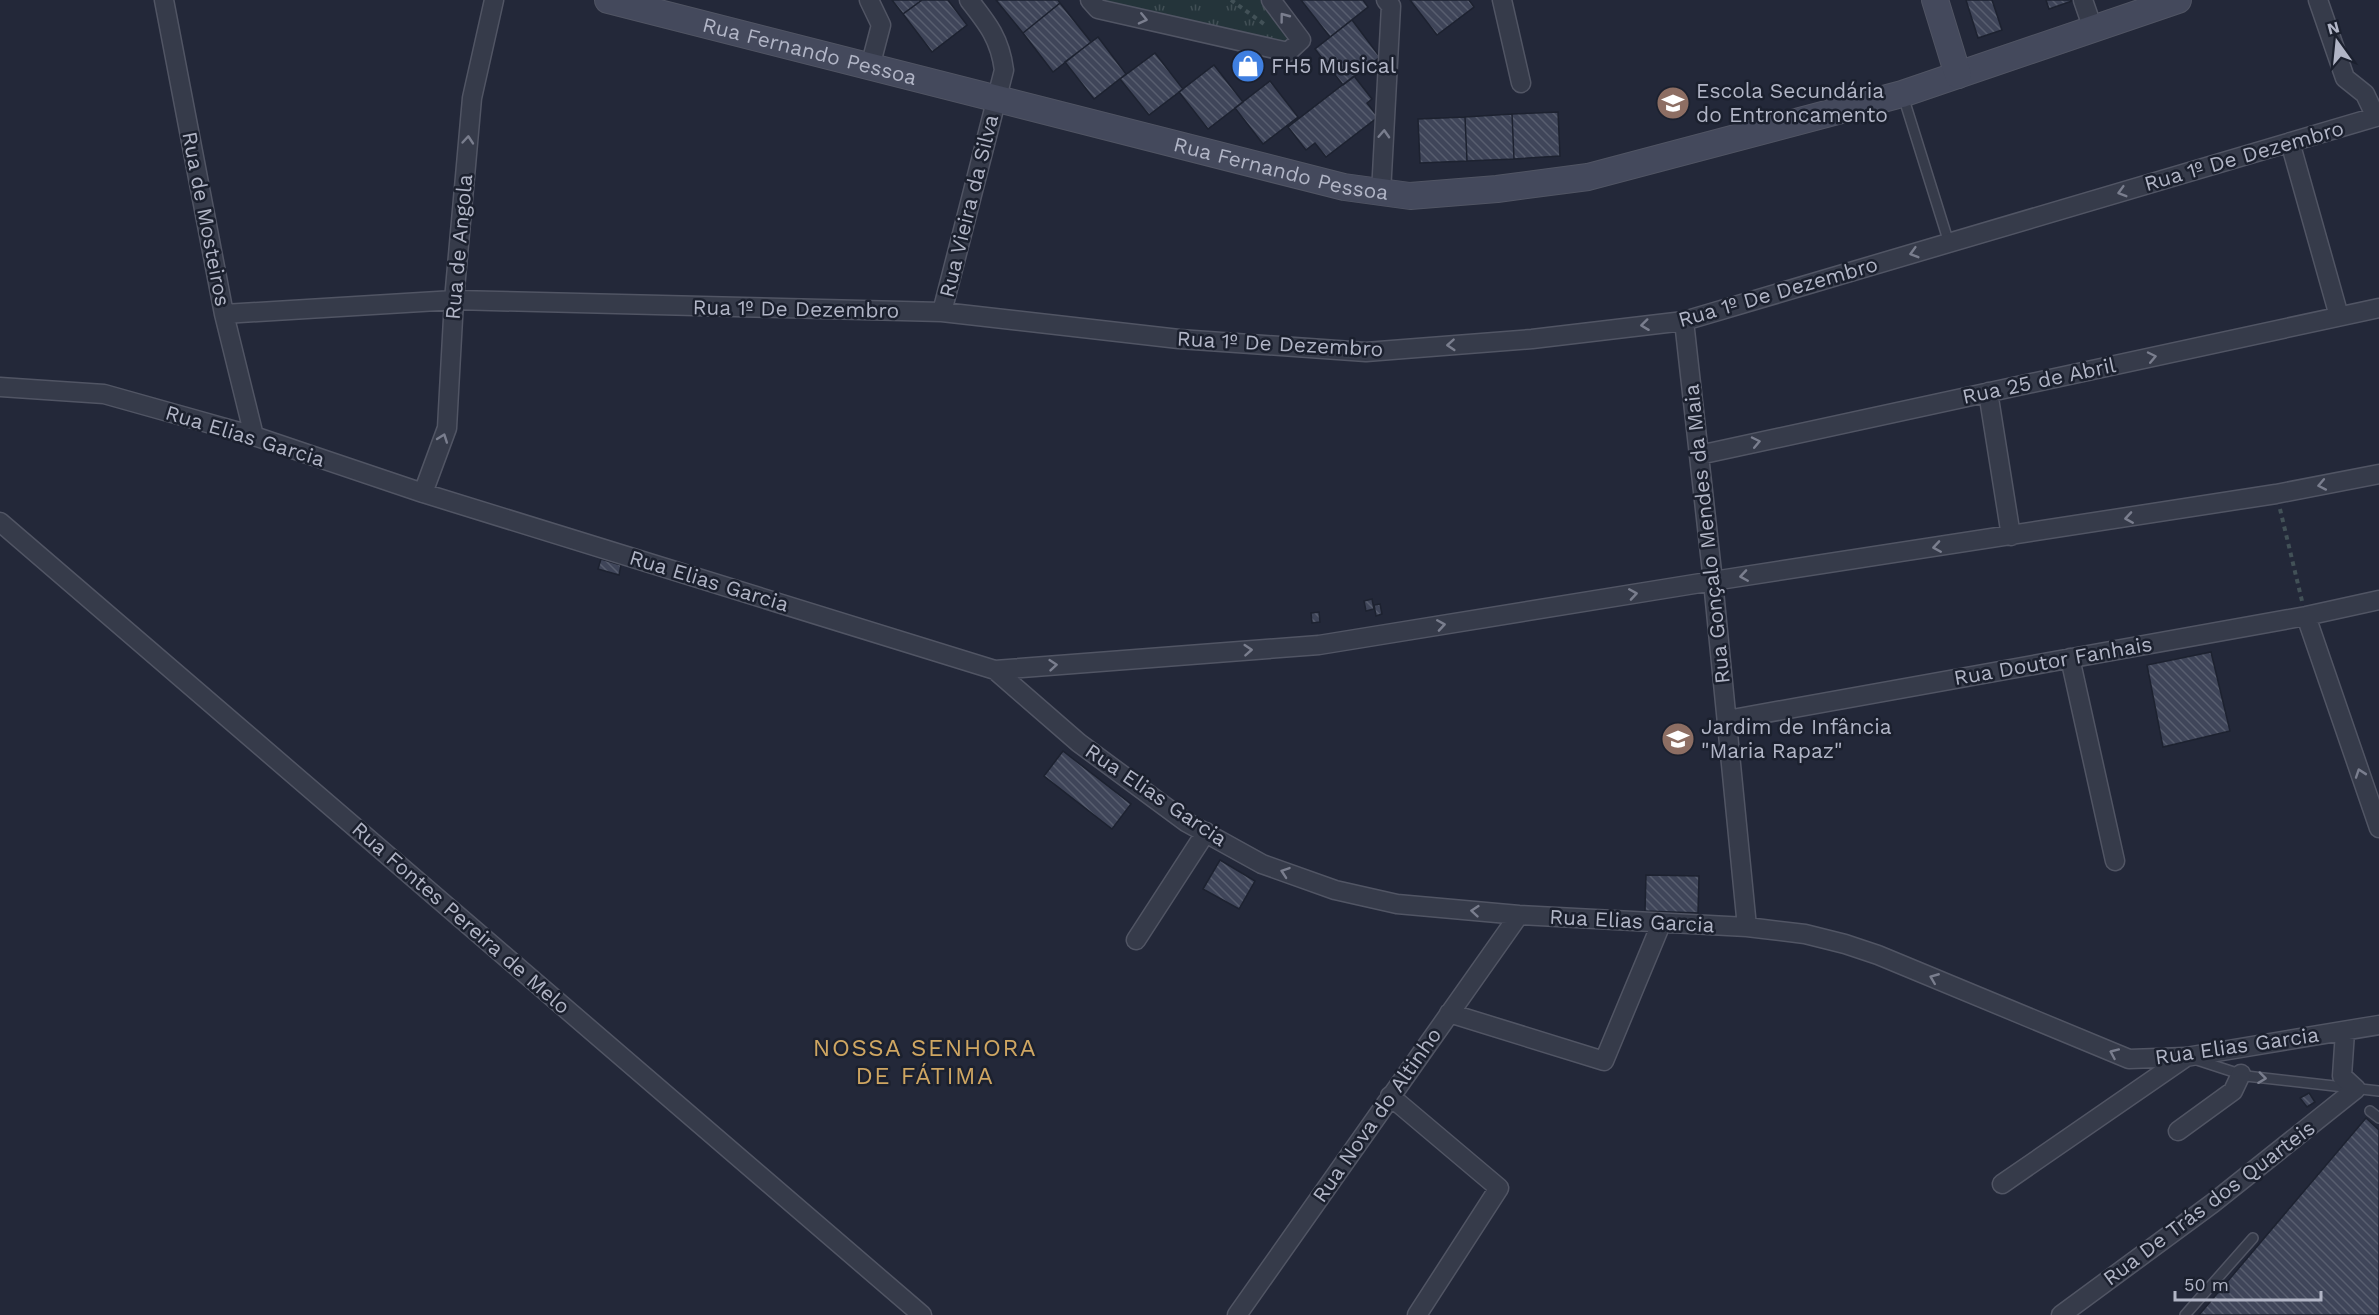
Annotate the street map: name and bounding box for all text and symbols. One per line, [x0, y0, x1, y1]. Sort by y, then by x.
street label: Rua Fernando Pessoa [700, 12, 919, 90]
one-way arrow [1138, 12, 1148, 25]
north arrow [2307, 12, 2367, 72]
one-way arrow [1280, 13, 1291, 24]
text: N [2325, 17, 2341, 39]
shop icon: FH5 Musical [1230, 48, 1266, 84]
place label: FH5 Musical [1271, 53, 1397, 78]
place label: Escola Secundária do Entroncamento [1696, 78, 1888, 127]
school or university icon: Escola Secundária do Entroncamento [1655, 85, 1691, 121]
street label: Rua Vieira da Silva [934, 112, 1003, 300]
street label: Rua 1º De Dezembro [2141, 115, 2347, 196]
street label: Rua de Mosteiros [177, 129, 236, 308]
one-way arrow [1377, 130, 1390, 139]
street label: Rua Fernando Pessoa [1171, 131, 1390, 205]
one-way arrow [461, 135, 474, 144]
street label: Rua de Angola [440, 173, 477, 321]
one-way arrow [2117, 185, 2127, 197]
one-way arrow [1909, 246, 1920, 258]
street label: Rua 1º De Dezembro [1675, 251, 1881, 332]
street label: Rua 1º De Dezembro [693, 294, 900, 323]
one-way arrow [1641, 319, 1650, 331]
street label: Rua 1º De Dezembro [1176, 326, 1384, 361]
one-way arrow [1447, 339, 1456, 352]
one-way arrow [2147, 351, 2157, 364]
street label: Rua 25 de Abril [1960, 352, 2118, 409]
street label: Rua Gonçalo Mendes da Maia [1678, 383, 1735, 685]
street label: Rua Elias Garcia [162, 399, 328, 472]
one-way arrow [435, 434, 448, 444]
one-way arrow [1751, 437, 1761, 450]
one-way arrow [2317, 478, 2327, 491]
one-way arrow [2125, 511, 2134, 523]
one-way arrow [1932, 541, 1941, 553]
street label: Rua Elias Garcia [626, 544, 792, 617]
one-way arrow [1739, 570, 1748, 582]
one-way arrow [1628, 588, 1638, 601]
one-way arrow [1435, 619, 1445, 632]
street label: Rua Doutor Fanhais [1952, 631, 2154, 690]
one-way arrow [1243, 644, 1252, 657]
one-way arrow [1049, 659, 1058, 672]
place label: Jardim de Infância "Maria Rapaz" [1701, 714, 1892, 763]
school or university icon: Jardim de Infância "Maria Rapaz" [1660, 721, 1696, 757]
street label: Rua Elias Garcia [1081, 738, 1232, 851]
one-way arrow [2355, 768, 2367, 778]
street label: Rua Fontes Pereira de Melo [347, 816, 575, 1019]
one-way arrow [1280, 867, 1291, 880]
street label: Rua Elias Garcia [1549, 904, 1715, 937]
one-way arrow [1470, 905, 1479, 918]
one-way arrow [1930, 973, 1941, 985]
street label: Rua Elias Garcia [2153, 1022, 2321, 1069]
street label: Rua Nova do Altinho [1307, 1023, 1446, 1207]
district label: NOSSA SENHORA DE FÁTIMA [813, 1034, 1037, 1090]
one-way arrow [2110, 1048, 2121, 1060]
one-way arrow [2257, 1071, 2267, 1083]
street label: Rua De Trás dos Quarteis [2098, 1115, 2320, 1290]
scale bar [2175, 1264, 2320, 1302]
text: 50 m [2184, 1274, 2229, 1295]

